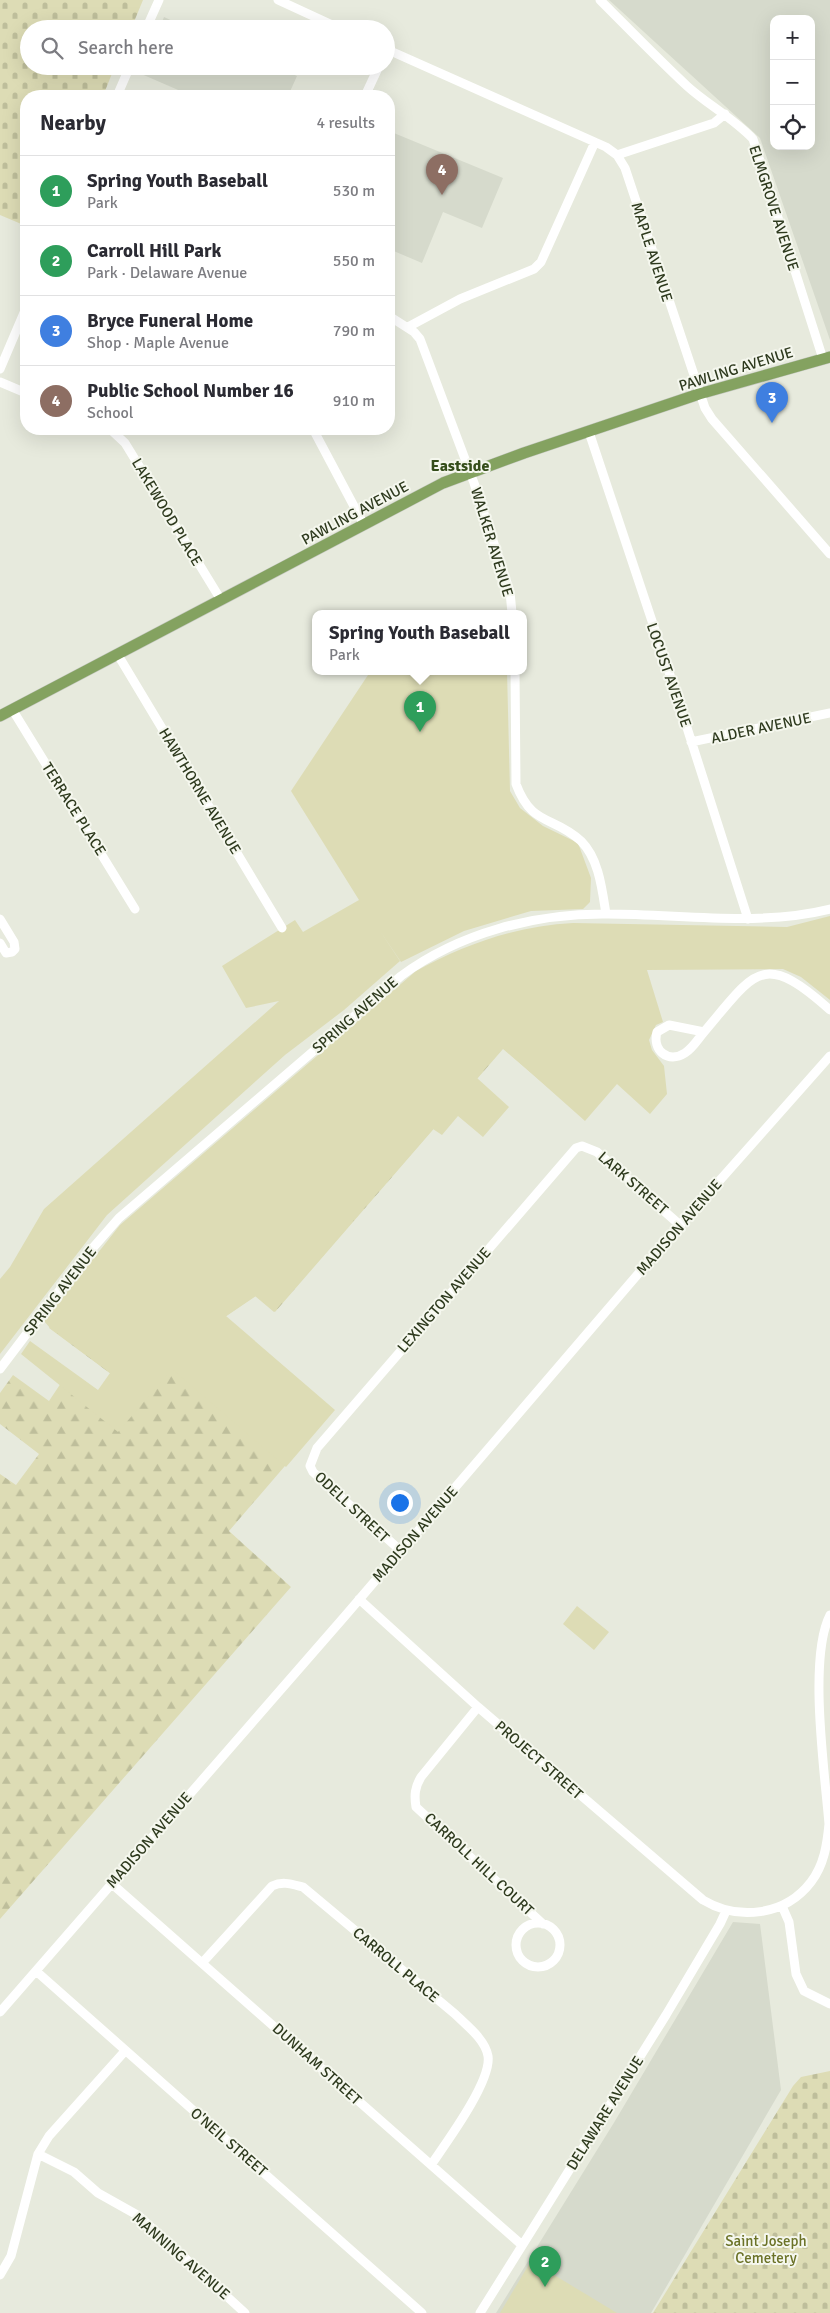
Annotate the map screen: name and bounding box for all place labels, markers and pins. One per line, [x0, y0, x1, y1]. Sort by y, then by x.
pin: 4 [426, 154, 458, 195]
pin: 3 [756, 382, 788, 423]
pin: 1 [404, 691, 436, 732]
pin: 2 [529, 2246, 561, 2287]

